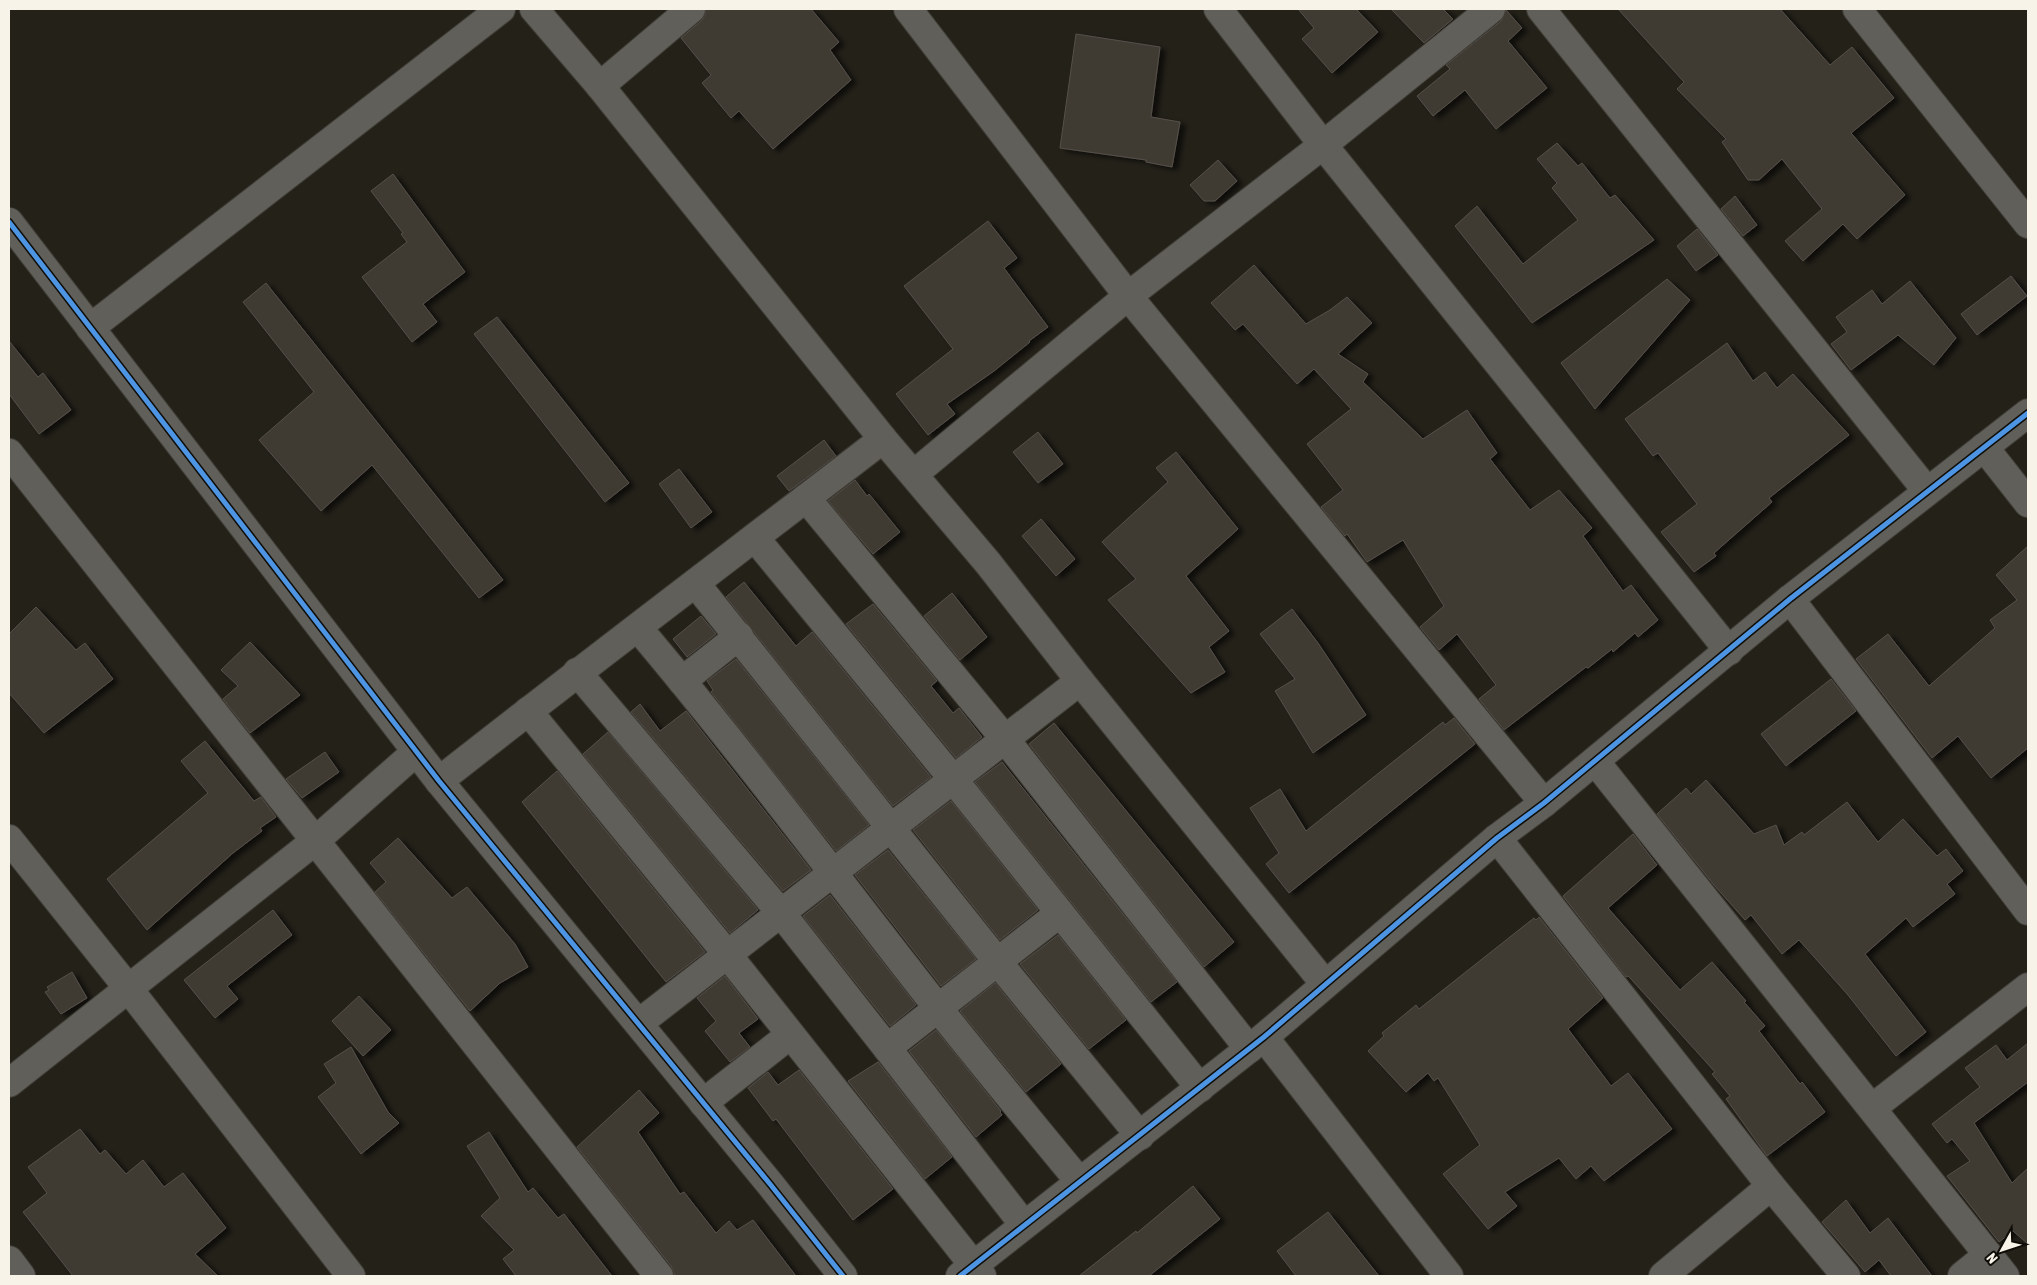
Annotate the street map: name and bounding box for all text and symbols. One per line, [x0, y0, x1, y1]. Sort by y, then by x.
north arrow [1977, 1225, 2027, 1275]
text: N [1983, 1250, 2001, 1267]

